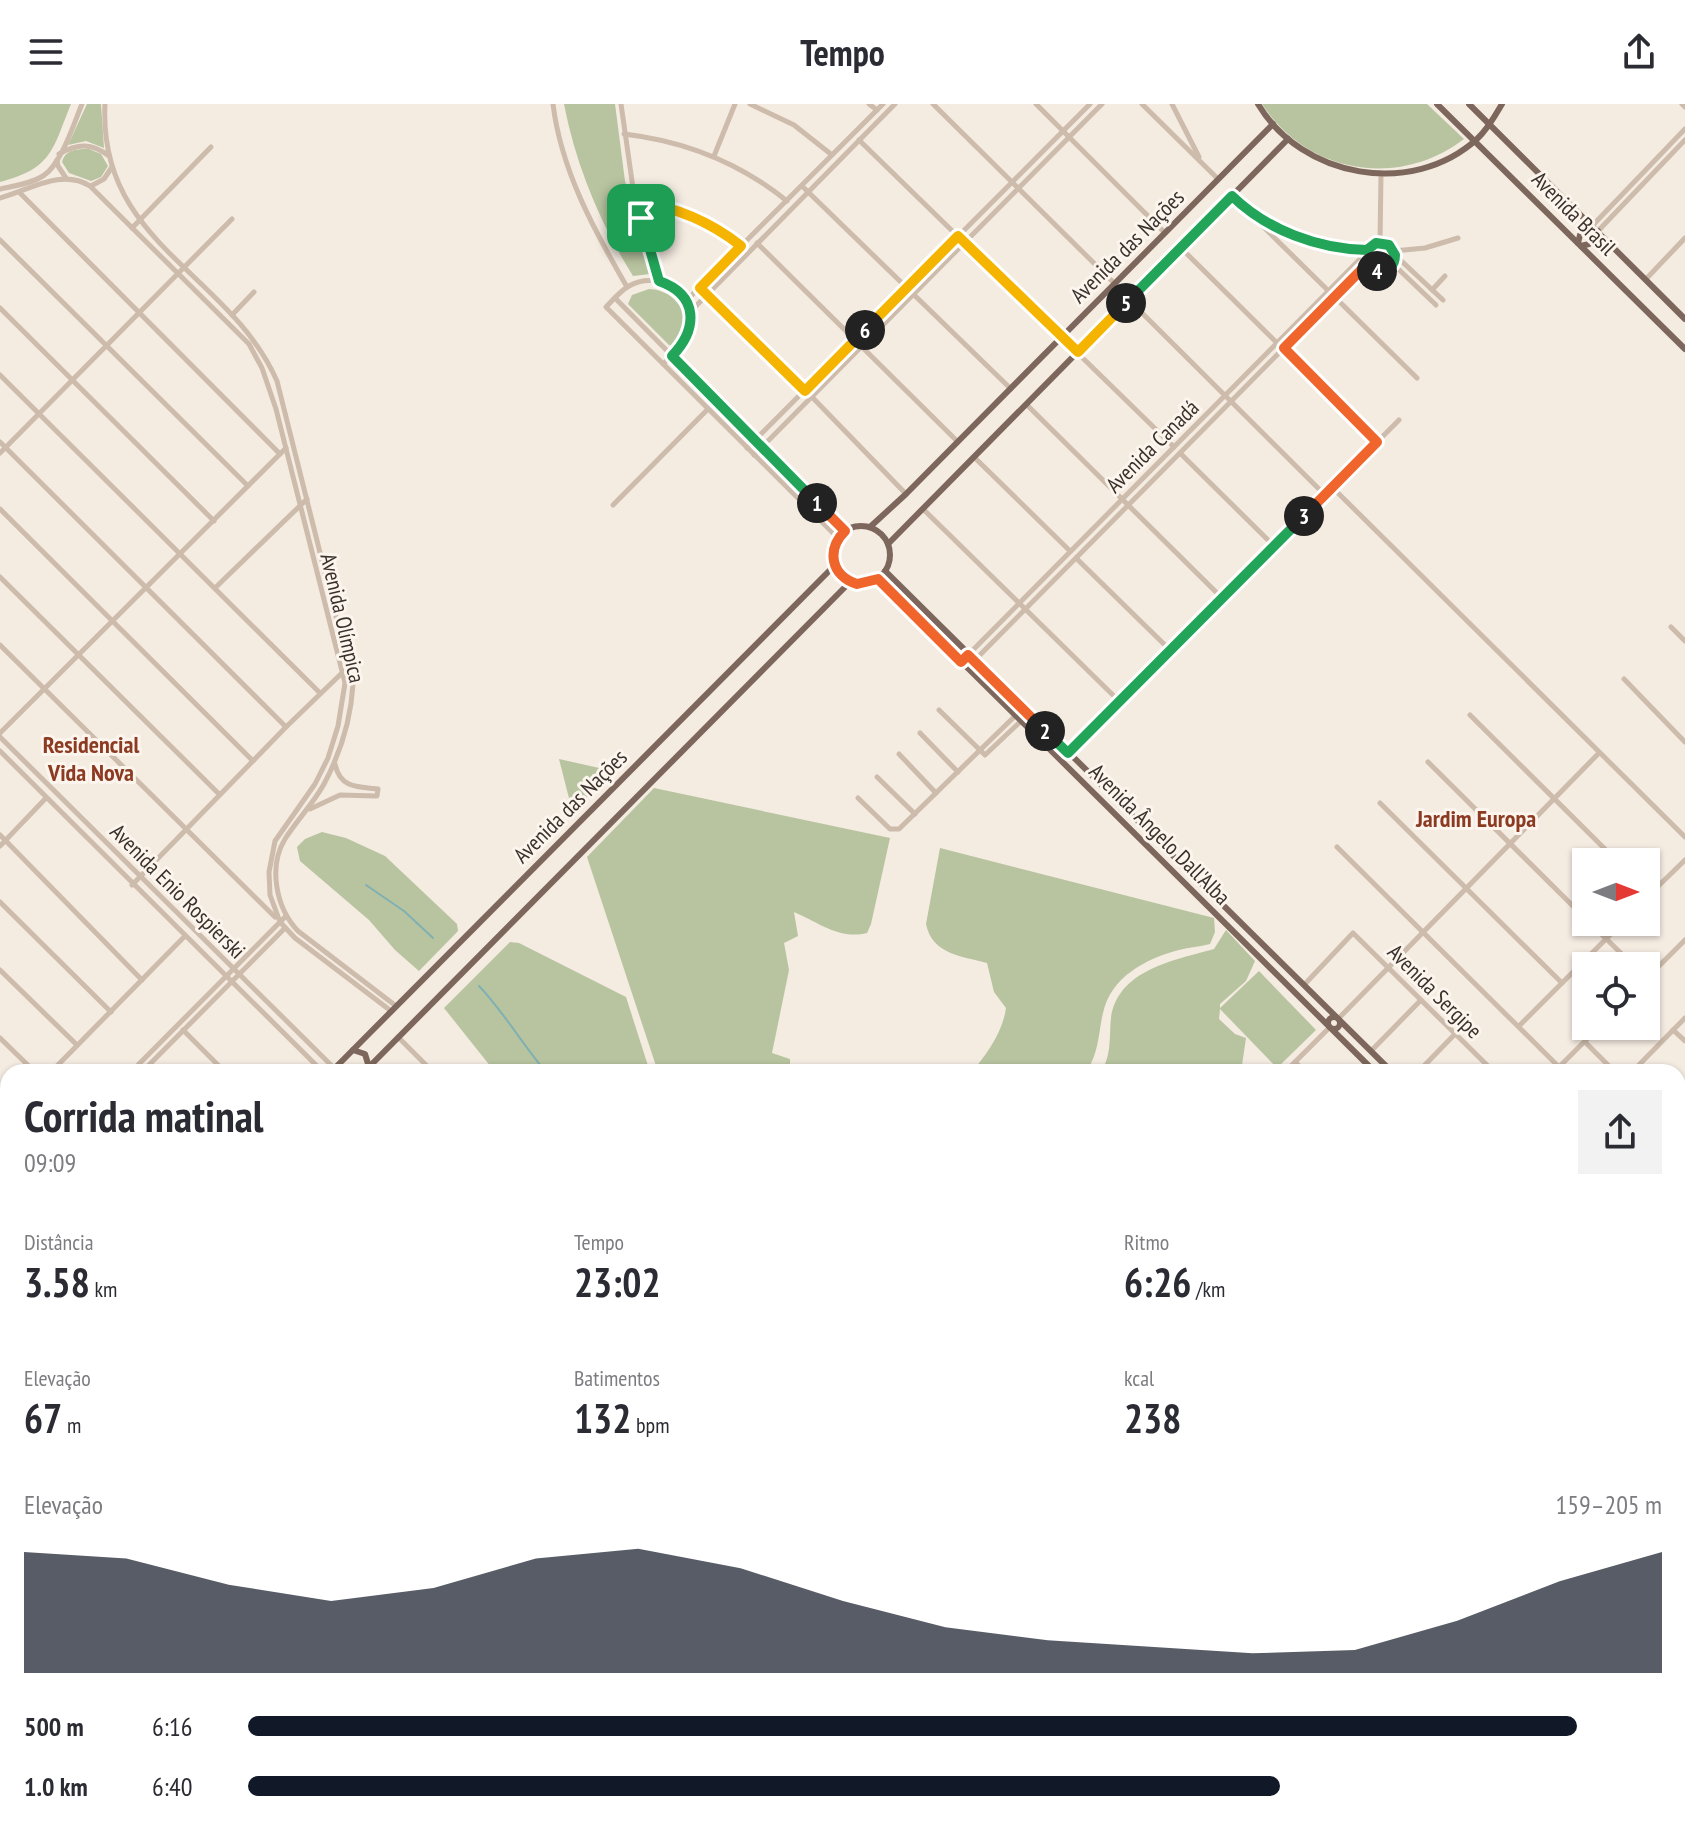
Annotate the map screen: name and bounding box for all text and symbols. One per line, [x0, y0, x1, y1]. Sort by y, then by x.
text: Tempo [800, 29, 885, 76]
icon: menu [24, 30, 68, 74]
icon: share [1617, 30, 1661, 74]
street label: Avenida Brasil [1526, 165, 1622, 261]
street label: Avenida das Nações [1064, 183, 1190, 309]
pin [607, 184, 675, 252]
icon: arrive [619, 196, 663, 240]
pin: 4 [1357, 251, 1397, 291]
text: 4 [1372, 257, 1382, 285]
pin: 5 [1106, 283, 1146, 323]
text: 5 [1121, 289, 1131, 317]
pin: 6 [845, 310, 885, 350]
text: 6 [860, 316, 870, 344]
street label: Avenida Canadá [1100, 394, 1204, 498]
pin: 1 [797, 483, 837, 523]
text: 1 [812, 489, 822, 517]
pin: 3 [1284, 496, 1324, 536]
text: 3 [1299, 502, 1309, 530]
street label: Avenida Olímpica [315, 551, 371, 685]
pin: 2 [1025, 711, 1065, 751]
text: 2 [1040, 717, 1050, 745]
district label: Residencial Vida Nova [43, 729, 139, 788]
street label: Avenida das Nações [507, 743, 633, 869]
street label: Avenida Ângelo Dall'Alba [1083, 757, 1237, 911]
district label: Jardim Europa [1415, 803, 1536, 834]
street label: Avenida Enio Rospierski [105, 818, 251, 964]
north arrow [1572, 848, 1660, 936]
map controls [1572, 848, 1660, 1040]
street label: Avenida Sergipe [1382, 938, 1488, 1044]
button: locate [1572, 952, 1660, 1040]
text: Corrida matinal [24, 1087, 264, 1144]
button: share [1578, 1090, 1662, 1174]
text: 09:09 [24, 1146, 76, 1179]
text: Distância [24, 1228, 94, 1256]
text: Tempo [574, 1228, 624, 1256]
text: Ritmo [1124, 1228, 1169, 1256]
text: 3.58 [24, 1256, 90, 1308]
text: 23:02 [574, 1256, 661, 1308]
text: 6:26 [1124, 1256, 1191, 1308]
text: km [90, 1275, 117, 1303]
text: /km [1191, 1275, 1225, 1303]
text: Elevação [24, 1364, 91, 1392]
text: Batimentos [574, 1364, 660, 1392]
text: kcal [1124, 1364, 1154, 1392]
text: 67 [24, 1392, 62, 1444]
text: 132 [574, 1392, 631, 1444]
text: 238 [1124, 1392, 1181, 1444]
text: m [62, 1411, 81, 1439]
text: bpm [631, 1411, 669, 1439]
text: Elevação [24, 1488, 103, 1521]
text: 159–205 m [1556, 1488, 1662, 1521]
text: 500 m [24, 1710, 84, 1743]
text: 6:16 [152, 1710, 192, 1743]
text: 1.0 km [24, 1770, 88, 1803]
text: 6:40 [152, 1770, 192, 1803]

